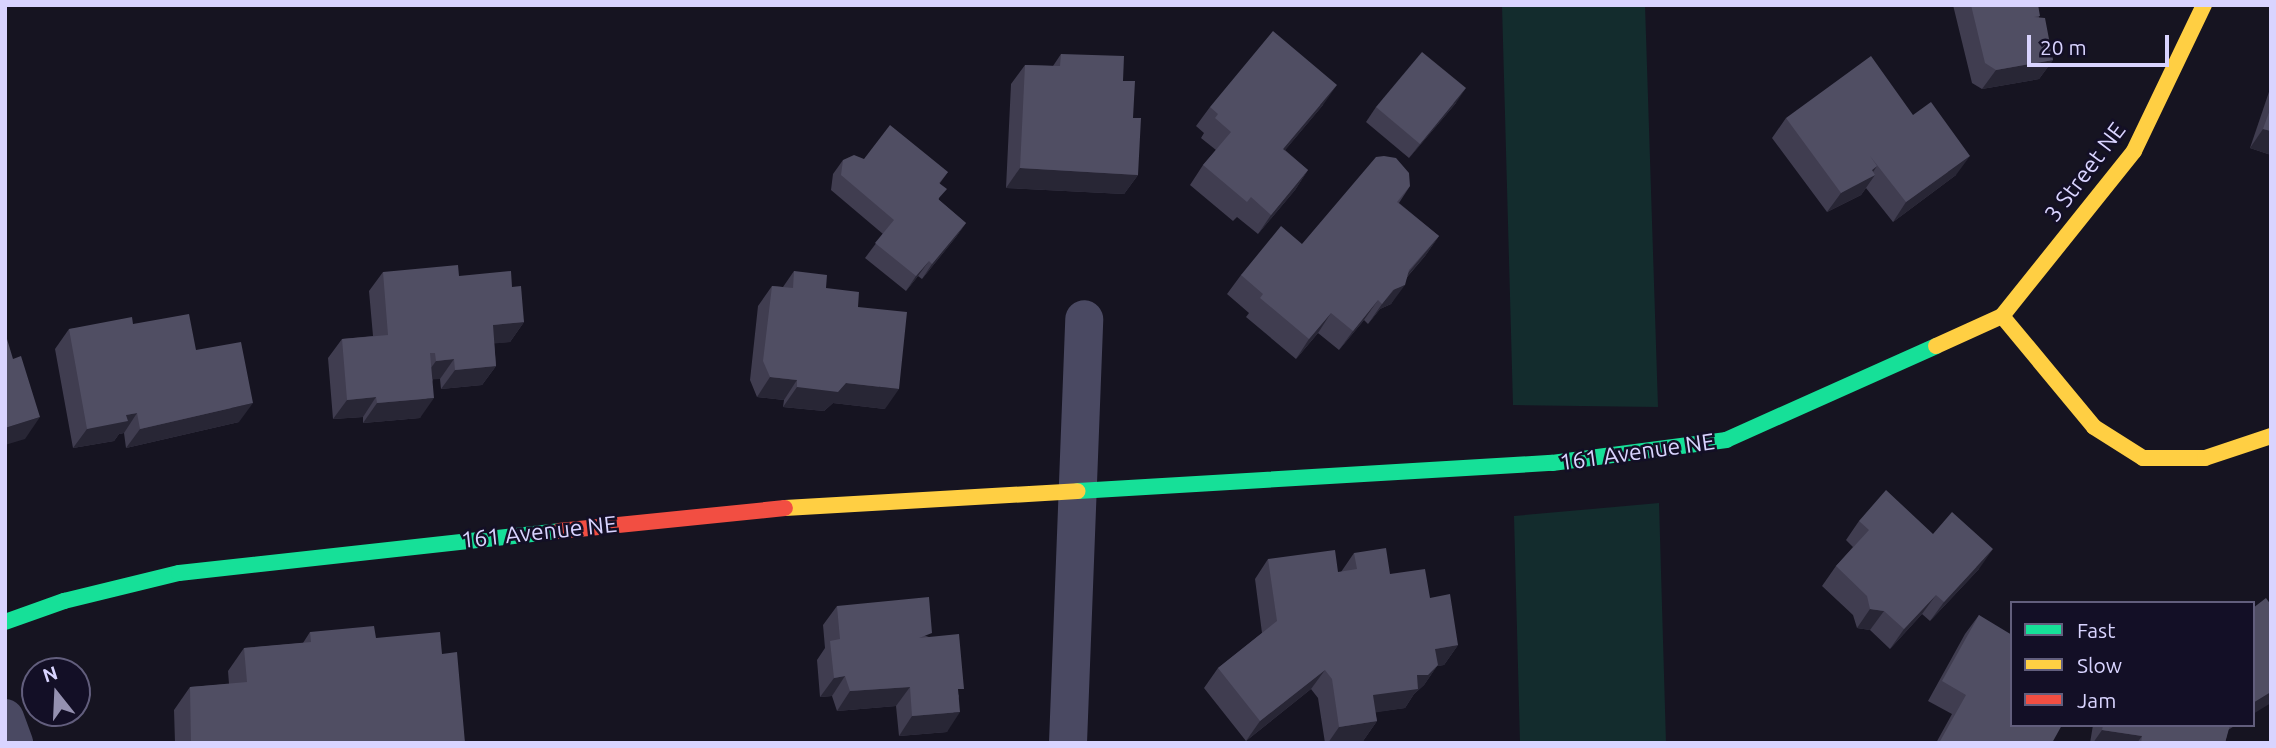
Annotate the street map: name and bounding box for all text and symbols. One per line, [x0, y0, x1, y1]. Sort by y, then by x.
scale bar [2031, 21, 2173, 65]
text: 20 m [2040, 35, 2087, 59]
street label: 3 Street NE [2039, 117, 2131, 227]
street label: 161 Avenue NE [1558, 427, 1716, 477]
street label: 161 Avenue NE [460, 510, 618, 554]
legend [2010, 601, 2255, 727]
text: Fast [2077, 618, 2115, 642]
text: Slow [2077, 653, 2122, 677]
north arrow [21, 657, 91, 727]
text: N [40, 661, 60, 687]
text: Jam [2077, 688, 2116, 712]

